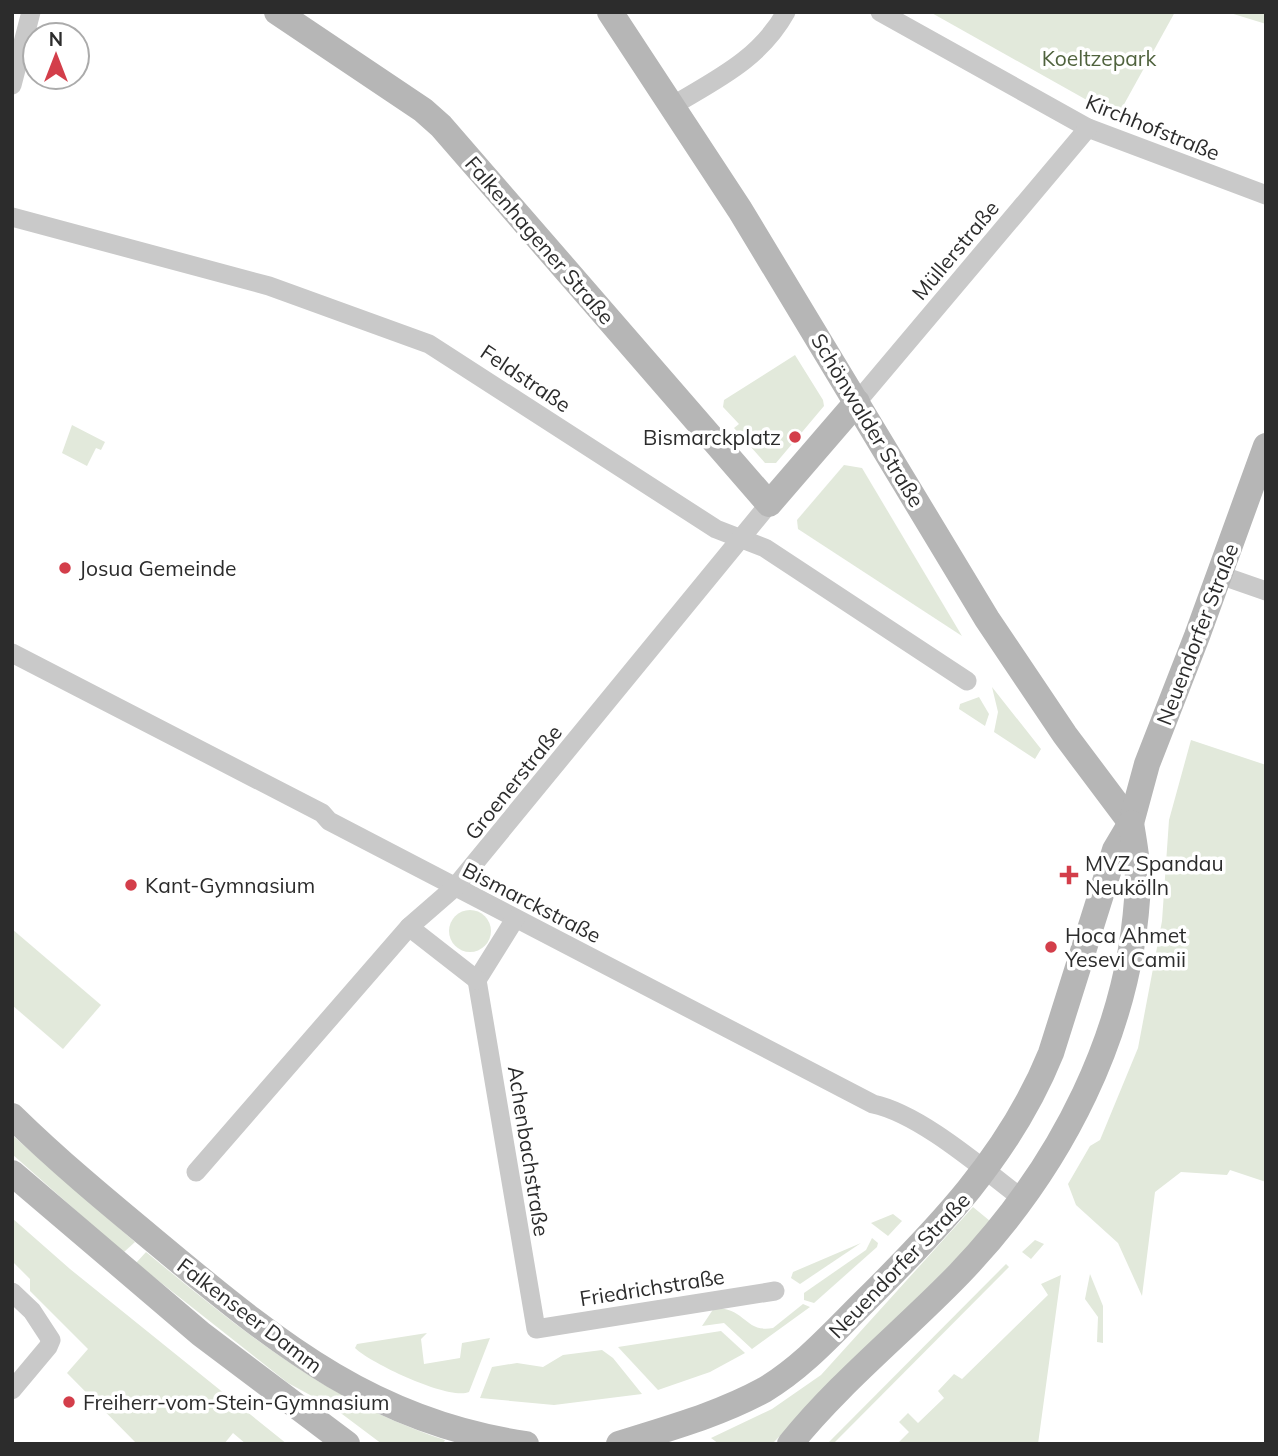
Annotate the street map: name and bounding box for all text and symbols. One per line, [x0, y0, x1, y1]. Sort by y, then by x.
north arrow [21, 21, 91, 91]
text: N [49, 27, 63, 51]
park label: Koeltzepark [1042, 45, 1156, 71]
street label: Kirchhofstraße [1082, 88, 1224, 166]
street label: Falkenhagener Straße [460, 151, 620, 329]
street label: Müllerstraße [906, 195, 1004, 305]
street label: Schönwalder Straße [806, 328, 930, 512]
street label: Feldstraße [476, 338, 576, 418]
place label: Bismarckplatz [643, 424, 781, 450]
marker: Bismarckplatz [787, 429, 803, 445]
street label: Neuendorfer Straße [1150, 540, 1244, 728]
place label: Josua Gemeinde [79, 555, 236, 581]
marker: Josua Gemeinde [57, 560, 73, 576]
street label: Groenerstraße [459, 719, 567, 845]
place label: MVZ Spandau Neukölln [1085, 850, 1224, 900]
street label: Bismarckstraße [458, 856, 606, 948]
marker: MVZ Spandau Neukölln [1059, 865, 1079, 885]
place label: Kant-Gymnasium [145, 872, 315, 898]
marker: Kant-Gymnasium [123, 877, 139, 893]
place label: Hoca Ahmet Yesevi Camii [1064, 922, 1186, 972]
marker: Hoca Ahmet Yesevi Camii [1043, 939, 1059, 955]
street label: Achenbachstraße [503, 1064, 555, 1238]
street label: Neuendorfer Straße [823, 1187, 975, 1343]
street label: Falkenseer Damm [172, 1252, 328, 1378]
street label: Friedrichstraße [578, 1263, 726, 1311]
place label: Freiherr-vom-Stein-Gymnasium [83, 1389, 389, 1415]
marker: Freiherr-vom-Stein-Gymnasium [61, 1394, 77, 1410]

